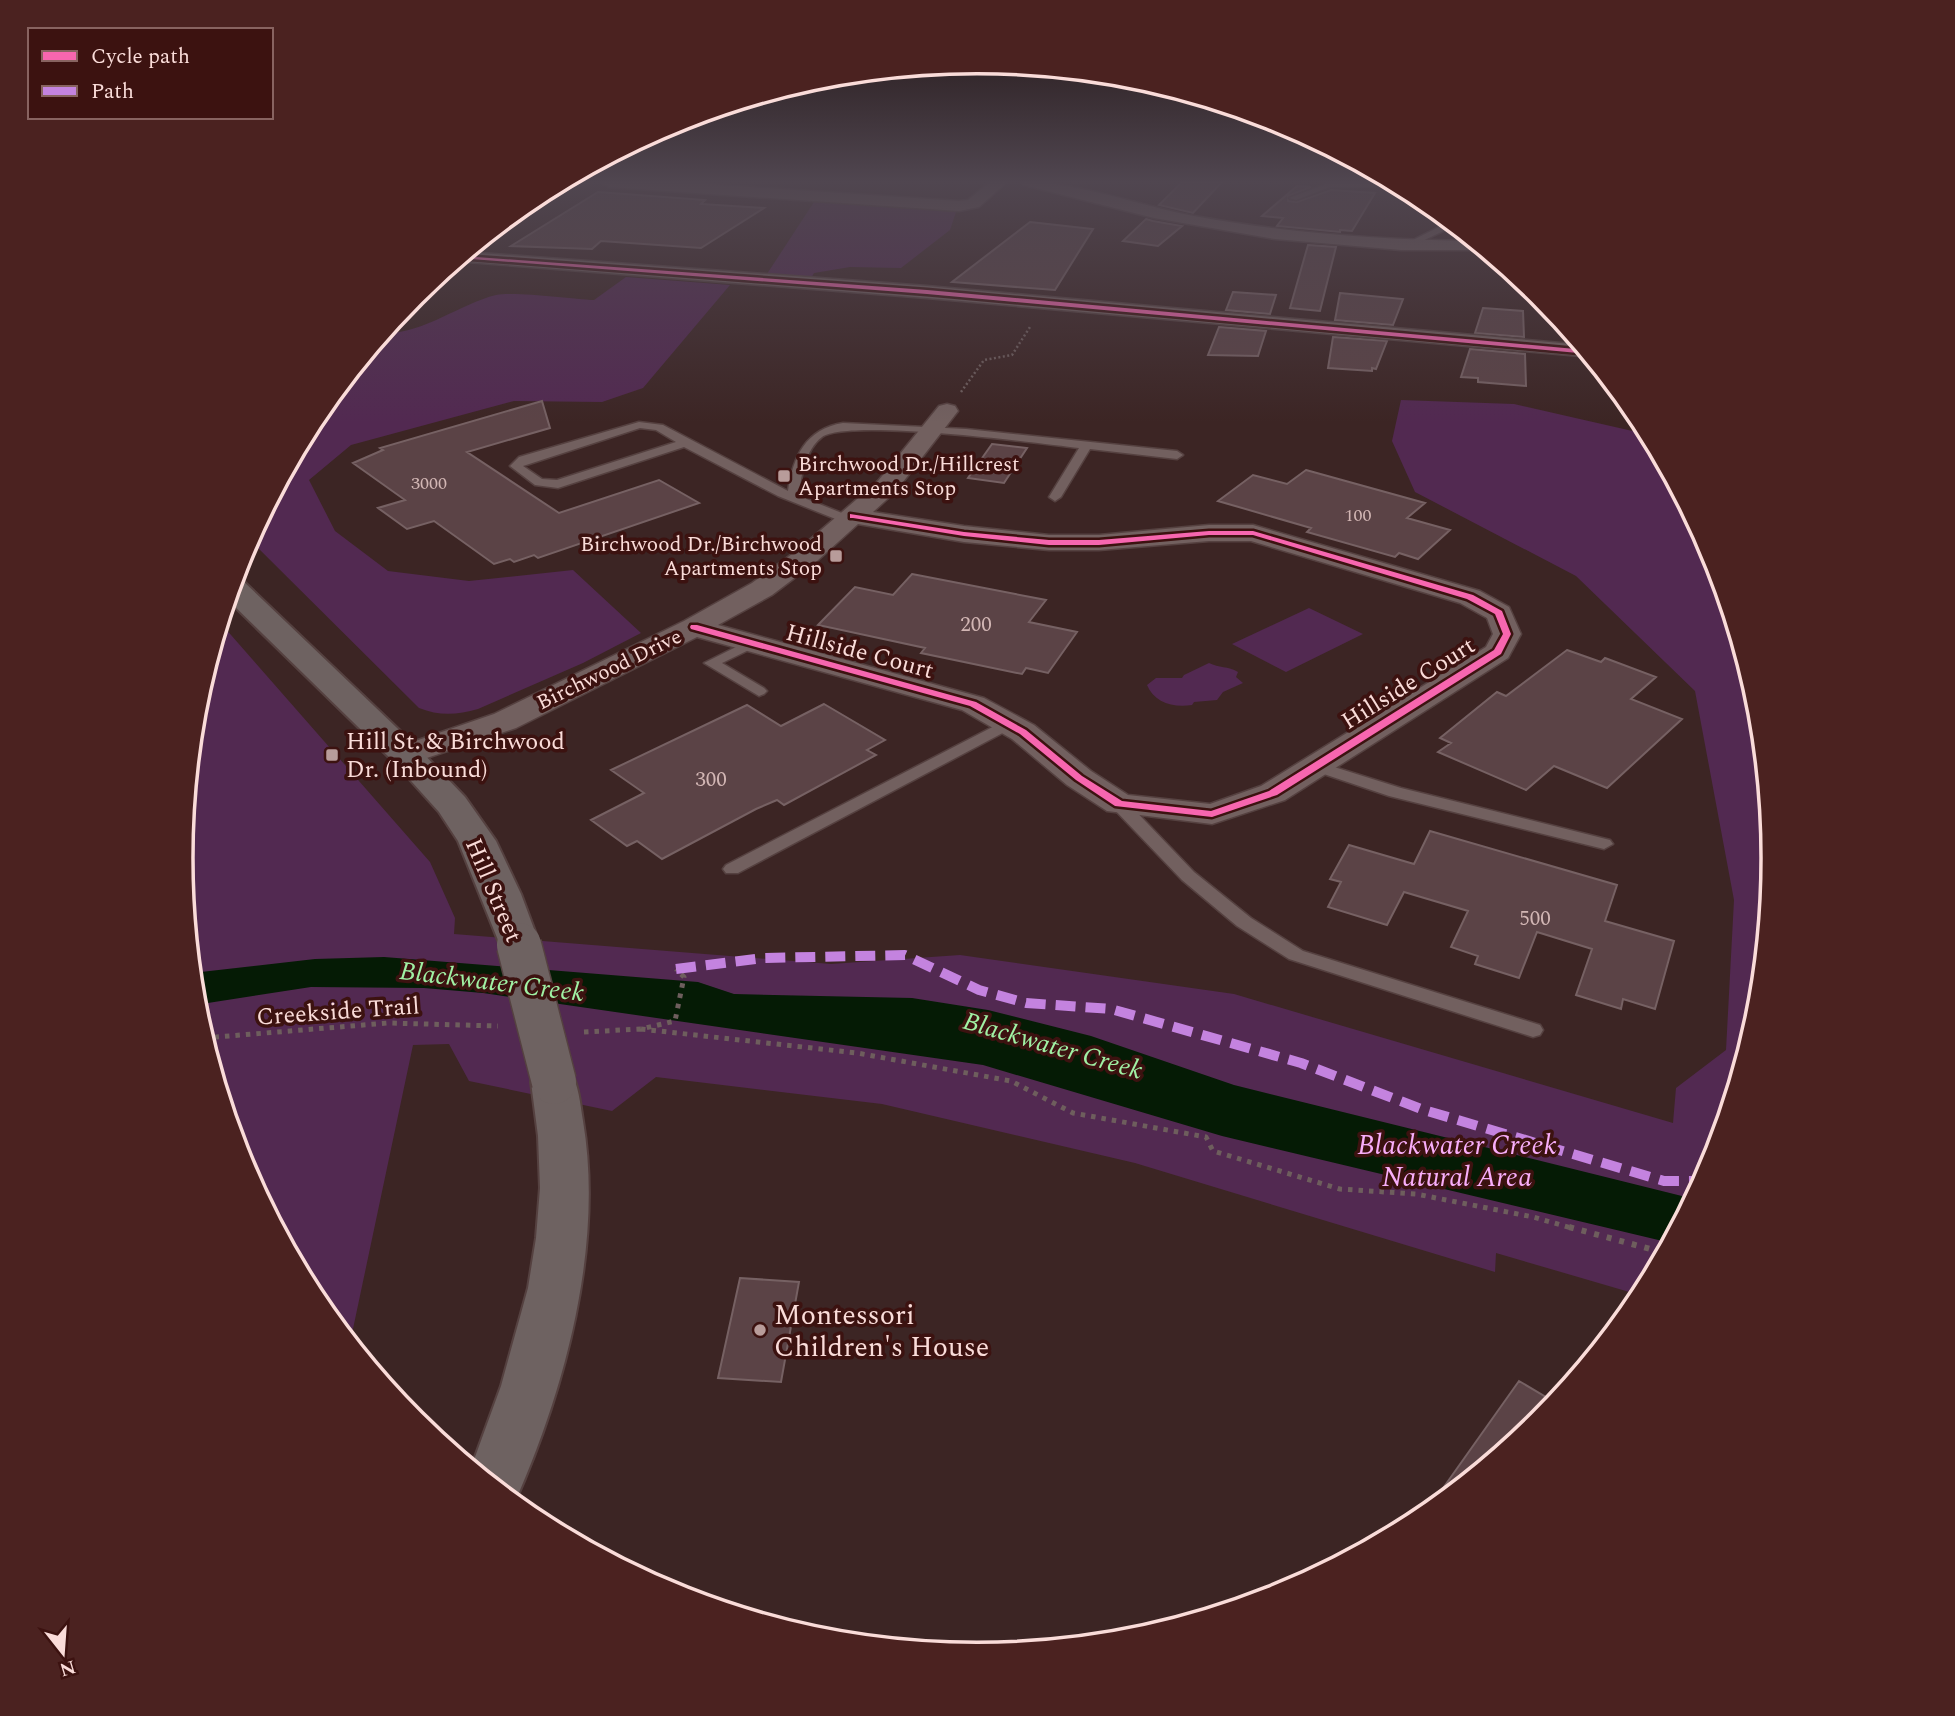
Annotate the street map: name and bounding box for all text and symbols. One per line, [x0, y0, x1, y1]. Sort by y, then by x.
legend [28, 28, 273, 119]
text: Cycle path [91, 41, 190, 73]
text: Path [91, 76, 134, 108]
place label: Birchwood Dr./Hillcrest Apartments Stop [798, 449, 1019, 505]
marker: Birchwood Dr./Hillcrest Apartments Stop [776, 468, 792, 484]
house number: 3000 [411, 470, 447, 497]
house number: 100 [1345, 502, 1372, 529]
place label: Birchwood Dr./Birchwood Apartments Stop [580, 529, 822, 585]
marker: Birchwood Dr./Birchwood Apartments Stop [828, 548, 844, 564]
house number: 200 [960, 609, 992, 641]
street label: Hillside Court [782, 615, 938, 689]
street label: Birchwood Drive [531, 621, 687, 719]
street label: Hillside Court [1335, 628, 1482, 739]
place label: Hill St. & Birchwood Dr. (Inbound) [346, 724, 565, 788]
marker: Hill St. & Birchwood Dr. (Inbound) [324, 747, 340, 763]
house number: 300 [695, 764, 727, 796]
street label: Hill Street [455, 833, 531, 948]
house number: 500 [1519, 903, 1551, 935]
water label: Blackwater Creek [397, 951, 586, 1013]
street label: Creekside Trail [255, 988, 421, 1036]
water label: Blackwater Creek [958, 1001, 1147, 1091]
park label: Blackwater Creek Natural Area [1357, 1124, 1557, 1199]
place label: Montessori Children's House [774, 1294, 989, 1369]
marker: Montessori Children's House [752, 1322, 768, 1338]
north arrow [28, 1618, 98, 1688]
text: N [56, 1652, 79, 1684]

